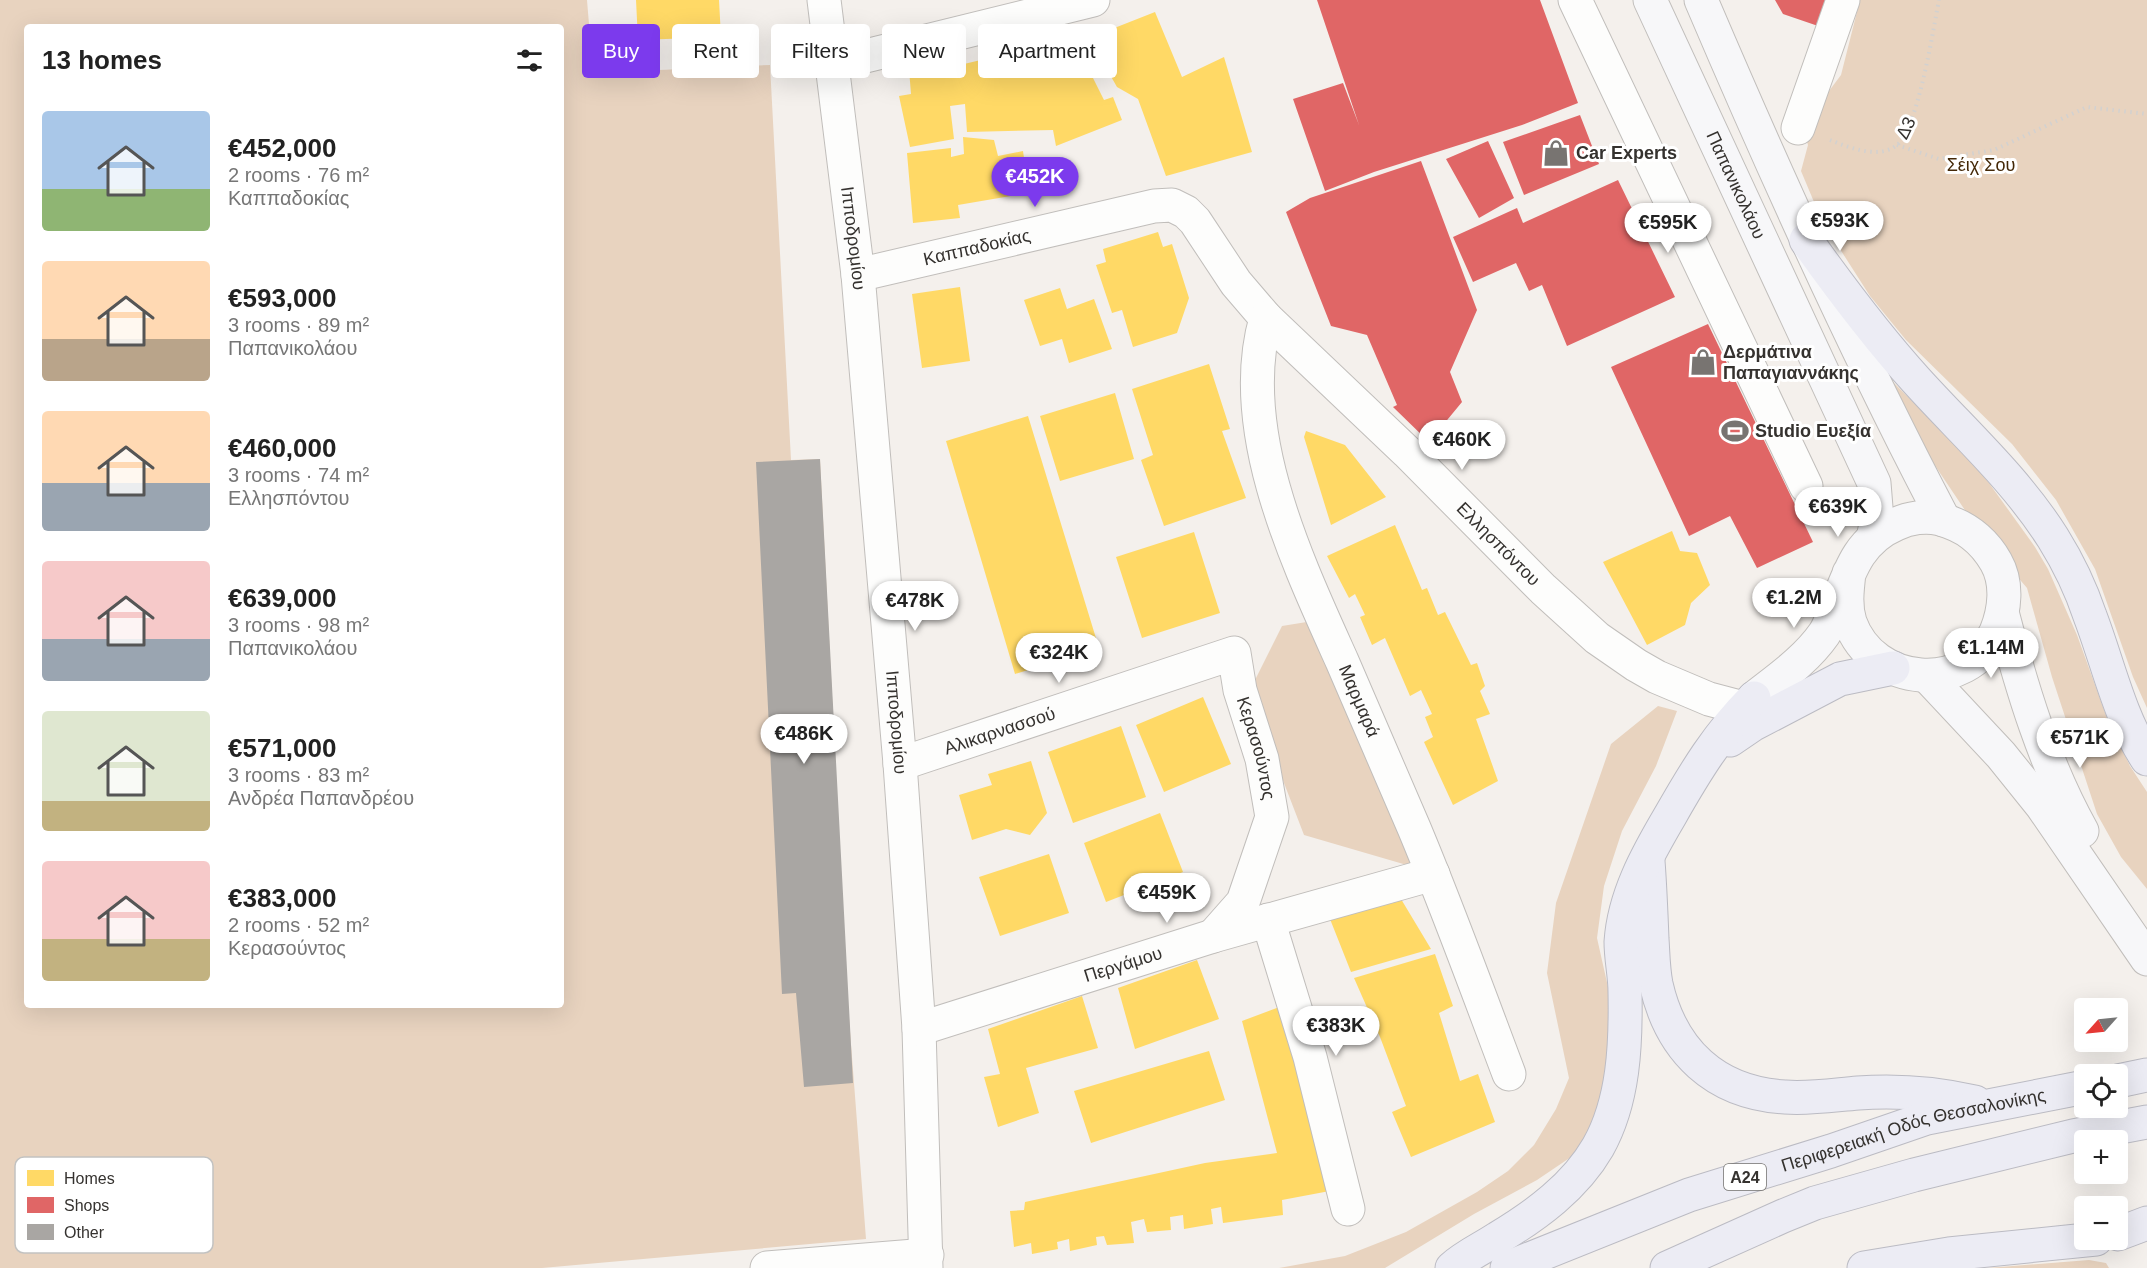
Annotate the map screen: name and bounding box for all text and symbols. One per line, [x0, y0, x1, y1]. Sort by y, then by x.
chip: Buy [582, 24, 660, 78]
chip: Rent [672, 24, 759, 78]
chip: Filters [771, 24, 870, 78]
chip: New [882, 24, 966, 78]
chip: Apartment [978, 24, 1117, 78]
icon: filters [513, 44, 546, 77]
text: 13 homes [42, 45, 162, 75]
street label: Δ3 [1892, 114, 1920, 142]
street label: Παπανικολάου [1702, 128, 1769, 242]
text: €452,000 [228, 133, 336, 163]
icon: home [90, 135, 162, 207]
shop icon: Car Experts [1541, 138, 1571, 168]
place label: Car Experts [1576, 143, 1677, 163]
park label: Σέιχ Σου [1947, 155, 2015, 175]
pin: €452K [993, 157, 1077, 208]
text: 2 rooms · 76 m² [228, 164, 369, 186]
text: €452K [1006, 165, 1064, 187]
street label: Ιπποδρομίου [837, 185, 869, 291]
text: Καππαδοκίας [228, 187, 349, 209]
pin: €593K [1798, 201, 1882, 252]
pin: €595K [1626, 203, 1710, 254]
text: €593K [1811, 209, 1869, 231]
text: €595K [1639, 211, 1697, 233]
street label: Καππαδοκίας [921, 225, 1033, 269]
text: €593,000 [228, 283, 336, 313]
icon: home [90, 285, 162, 357]
text: 3 rooms · 89 m² [228, 314, 369, 336]
text: Παπανικολάου [228, 337, 357, 359]
place label: Δερμάτινα Παπαγιαννάκης [1723, 342, 1859, 383]
shop icon: Δερμάτινα Παπαγιαννάκης [1688, 347, 1718, 377]
sports icon: Studio Ευεξία [1720, 416, 1750, 446]
pin: €460K [1420, 420, 1504, 471]
place label: Studio Ευεξία [1755, 421, 1871, 442]
text: €460K [1433, 428, 1491, 450]
text: €460,000 [228, 433, 336, 463]
icon: home [90, 435, 162, 507]
text: 3 rooms · 74 m² [228, 464, 369, 486]
text: Ελλησπόντου [228, 487, 349, 509]
pin: €639K [1796, 487, 1880, 538]
text: €639K [1809, 495, 1867, 517]
street label: Ελλησπόντου [1453, 498, 1544, 590]
pin: €1.2M [1752, 578, 1836, 629]
pin: €478K [873, 581, 957, 632]
text: €639,000 [228, 583, 336, 613]
icon: home [90, 585, 162, 657]
text: €1.2M [1766, 586, 1822, 608]
text: €478K [886, 589, 944, 611]
text: 3 rooms · 98 m² [228, 614, 369, 636]
pin: €1.14M [1942, 628, 2040, 679]
pin: €324K [1017, 633, 1101, 684]
text: €1.14M [1958, 636, 2024, 658]
text: Παπανικολάου [228, 637, 357, 659]
text: €324K [1030, 641, 1088, 663]
street label: Μαρμαρά [1335, 662, 1384, 740]
street label: Ιπποδρομίου [882, 670, 911, 775]
street label: Κερασούντος [1233, 694, 1279, 802]
street label: Αλικαρνασσού [941, 703, 1058, 759]
pin: €486K [762, 714, 846, 765]
pin: €571K [2038, 718, 2122, 769]
text: €486K [775, 722, 833, 744]
text: €571K [2051, 726, 2109, 748]
text: €571,000 [228, 733, 336, 763]
icon: home [90, 735, 162, 807]
text: 3 rooms · 83 m² [228, 764, 369, 786]
text: Ανδρέα Παπανδρέου [228, 787, 414, 809]
pin: €459K [1125, 873, 1209, 924]
text: €459K [1138, 881, 1196, 903]
text: €383,000 [228, 883, 336, 913]
icon: home [90, 885, 162, 957]
text: 2 rooms · 52 m² [228, 914, 369, 936]
text: Κερασούντος [228, 937, 346, 959]
street label: Περγάμου [1081, 943, 1165, 986]
north arrow [2074, 998, 2128, 1052]
map controls [2074, 998, 2128, 1250]
pin: €383K [1294, 1006, 1378, 1057]
text: €383K [1307, 1014, 1365, 1036]
button: locate [2074, 1064, 2128, 1118]
street label: Περιφερειακή Οδός Θεσσαλονίκης [1779, 1085, 2048, 1176]
button: + [2074, 1130, 2128, 1184]
legend [15, 1157, 213, 1253]
road number: Α24 [1724, 1164, 1766, 1190]
text: Homes [64, 1170, 115, 1187]
button: − [2074, 1196, 2128, 1250]
text: Shops [64, 1197, 109, 1214]
text: Other [64, 1224, 105, 1241]

